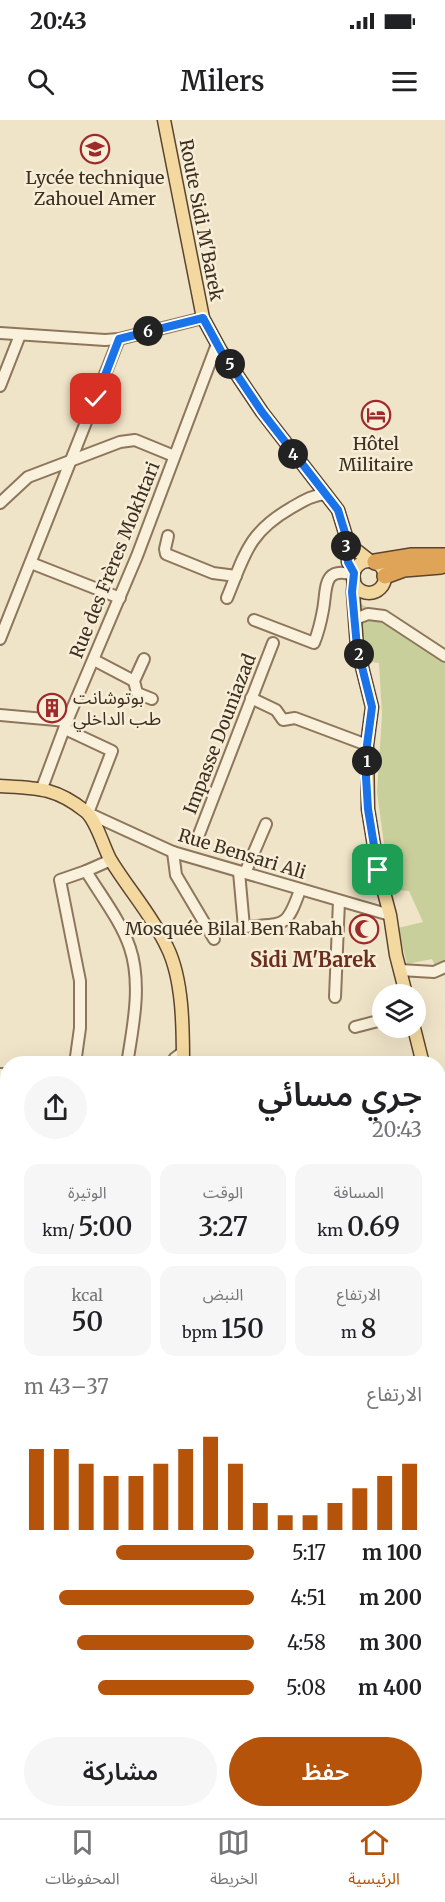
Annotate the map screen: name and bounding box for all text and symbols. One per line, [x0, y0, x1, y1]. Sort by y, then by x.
text: 20:43 [30, 7, 87, 35]
text: Milers [180, 64, 265, 98]
icon: search [24, 65, 57, 98]
icon: menu [388, 65, 421, 98]
school or university icon: Lycée technique Zahouel Amer [79, 133, 111, 165]
street label: Route Sidi M'Barek [175, 137, 229, 303]
place label: Lycée technique Zahouel Amer [26, 166, 164, 210]
pin: 6 [133, 316, 163, 346]
text: 6 [143, 321, 153, 341]
pin: 5 [215, 349, 245, 379]
text: 5 [225, 354, 235, 374]
pin [70, 373, 121, 424]
icon: check [79, 382, 112, 415]
hotel icon: Hôtel Militaire [360, 399, 392, 431]
place label: Hôtel Militaire [339, 432, 413, 476]
pin: 4 [278, 439, 308, 469]
text: 4 [288, 444, 298, 464]
street label: Rue des Frères Mokhtari [64, 458, 165, 662]
pin: 3 [331, 531, 361, 561]
text: 3 [341, 536, 351, 556]
pin: 2 [344, 639, 374, 669]
text: 2 [354, 644, 364, 664]
street label: Impasse Douniazad [178, 650, 261, 817]
place label: بوتوشانت طب الداخلي [73, 686, 161, 732]
building icon: بوتوشانت طب الداخلي [36, 692, 68, 724]
pin: 1 [352, 746, 382, 776]
text: 1 [363, 751, 371, 771]
street label: Rue Bensari Ali [175, 823, 309, 884]
pin [352, 844, 403, 895]
icon: arrive [361, 853, 394, 886]
mosque icon: Mosquée Bilal Ben Rabah [348, 913, 380, 945]
place label: Mosquée Bilal Ben Rabah [125, 917, 343, 940]
district label: Sidi M'Barek [250, 947, 376, 972]
map controls [372, 984, 426, 1038]
button: layers [372, 984, 426, 1038]
text: جري مسائي [258, 1074, 422, 1115]
button: share [24, 1076, 87, 1139]
text: 20:43 [372, 1117, 422, 1142]
text: الوتيرة [68, 1182, 107, 1202]
text: الوقت [203, 1182, 243, 1202]
text: المسافة [333, 1182, 384, 1202]
text: 5:00 [78, 1210, 133, 1243]
text: 3:27 [198, 1210, 248, 1243]
text: 0.69 [347, 1210, 400, 1243]
text: /km [42, 1220, 78, 1240]
text: km [317, 1220, 347, 1240]
text: النبض [203, 1284, 243, 1304]
text: الارتفاع [337, 1284, 381, 1304]
text: kcal [72, 1285, 103, 1305]
text: 50 [71, 1305, 103, 1338]
text: 150 [221, 1312, 264, 1345]
text: 8 [361, 1312, 376, 1345]
text: bpm [182, 1322, 221, 1342]
text: m [341, 1322, 361, 1342]
text: 37–43 m [24, 1374, 109, 1399]
text: الارتفاع [367, 1381, 422, 1406]
text: 5:17 [292, 1540, 326, 1565]
text: 100 m [362, 1540, 422, 1565]
text: 4:51 [291, 1585, 326, 1610]
text: 200 m [359, 1585, 422, 1610]
text: 4:58 [287, 1630, 326, 1655]
text: 300 m [359, 1630, 422, 1655]
text: 5:08 [286, 1675, 326, 1700]
text: 400 m [358, 1675, 422, 1700]
button: مشاركة [24, 1737, 217, 1806]
button: حفظ [229, 1737, 422, 1806]
tab: المحفوظات [45, 1826, 120, 1896]
tab: الخريطة [210, 1826, 258, 1896]
tab: الرئيسية [348, 1826, 400, 1896]

